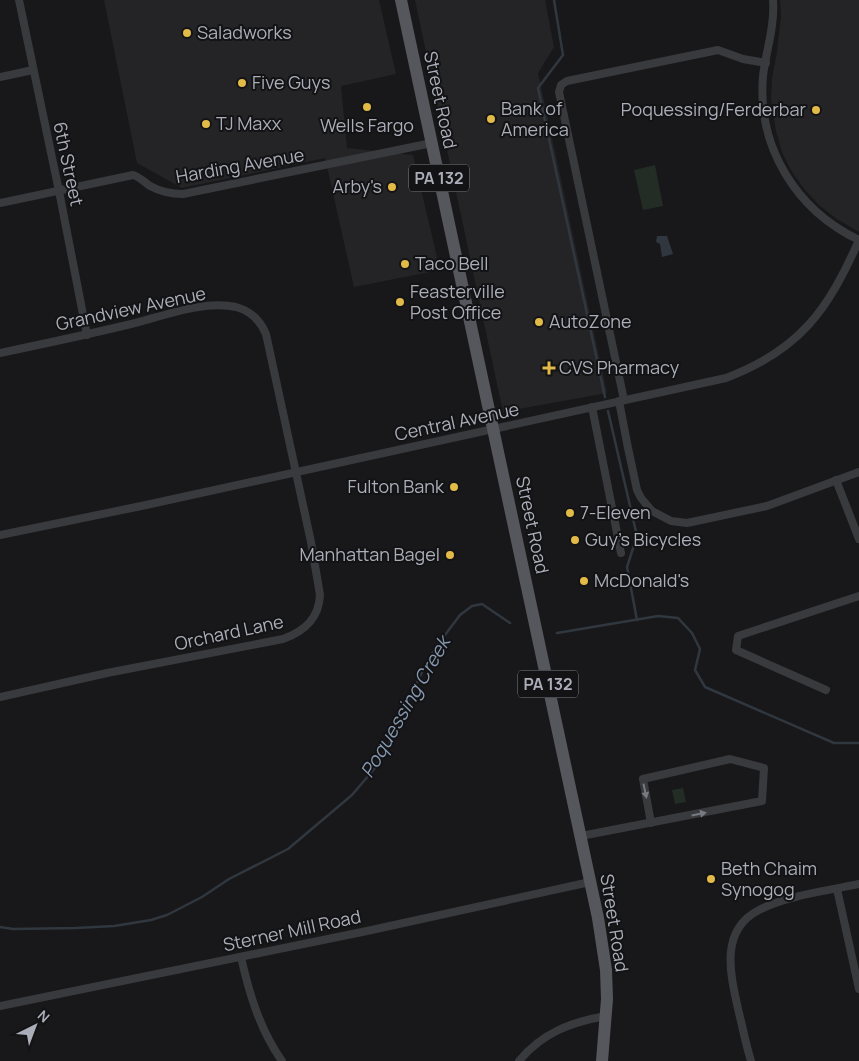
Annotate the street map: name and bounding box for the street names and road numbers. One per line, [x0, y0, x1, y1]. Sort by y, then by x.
street label: Street Road [419, 49, 463, 151]
street label: 6th Street [48, 119, 90, 208]
street label: Harding Avenue [174, 142, 306, 188]
road number: PA 132 [409, 164, 469, 192]
street label: Grandview Avenue [54, 280, 208, 336]
street label: Central Avenue [392, 396, 521, 446]
street label: Street Road [511, 474, 555, 576]
street label: Orchard Lane [172, 609, 286, 655]
road number: PA 132 [518, 671, 578, 698]
street label: Street Road [595, 872, 635, 974]
street label: Sterner Mill Road [221, 904, 363, 956]

